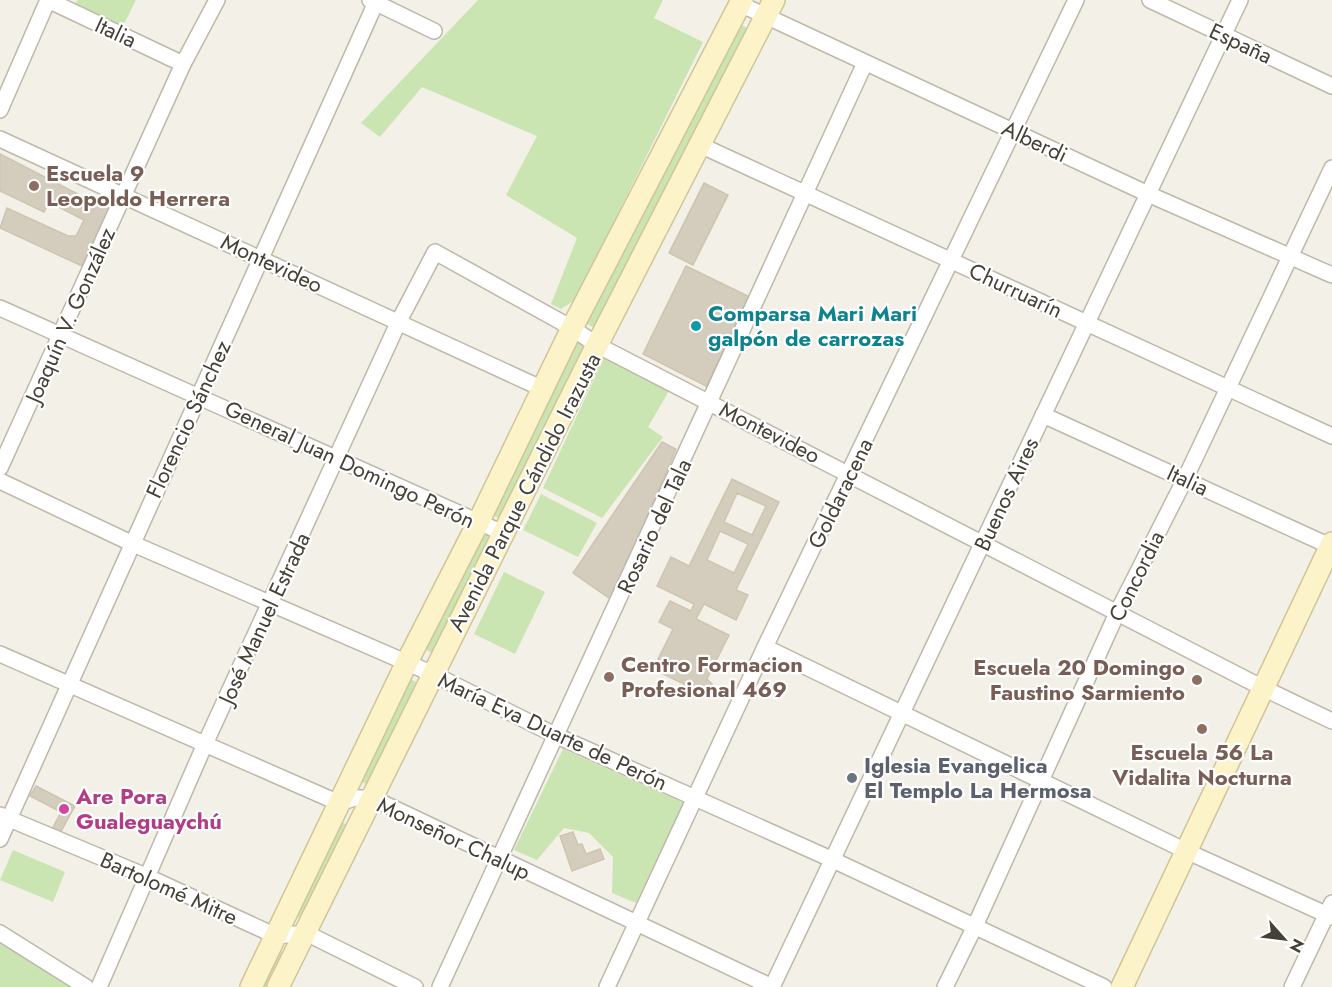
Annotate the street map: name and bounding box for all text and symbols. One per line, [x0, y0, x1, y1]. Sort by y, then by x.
street label: Italia [90, 8, 142, 56]
street label: España [1204, 15, 1278, 71]
street label: Alberdi [997, 112, 1073, 170]
place label: Escuela 9 Leopoldo Herrera [46, 157, 230, 214]
marker: Escuela 9 Leopoldo Herrera [27, 179, 41, 193]
street label: Joaquín V. González [16, 222, 123, 411]
street label: Montevideo [216, 225, 328, 301]
street label: Churruarín [964, 254, 1068, 326]
place label: Comparsa Mari Mari galpón de carrozas [708, 297, 917, 354]
marker: Comparsa Mari Mari galpón de carrozas [689, 319, 703, 333]
street label: Florencio Sánchez [137, 335, 239, 503]
street label: Avenida Parque Cándido Irazusta [440, 347, 608, 637]
street label: General Juan Domingo Perón [220, 392, 480, 536]
street label: Montevideo [714, 393, 826, 471]
street label: Goldaracena [799, 432, 881, 554]
street label: Buenos Aires [966, 432, 1046, 556]
street label: Rosario del Tala [609, 453, 699, 599]
street label: Italia [1162, 456, 1214, 504]
street label: Concordia [1100, 525, 1172, 627]
street label: José Manuel Estrada [209, 527, 318, 712]
place label: Centro Formacion Profesional 469 [621, 648, 803, 705]
place label: Escuela 20 Domingo Faustino Sarmiento [973, 651, 1185, 708]
street label: María Eva Duarte de Perón [433, 664, 673, 798]
marker: Centro Formacion Profesional 469 [602, 670, 616, 684]
marker: Escuela 20 Domingo Faustino Sarmiento [1190, 673, 1204, 687]
marker: Escuela 56 La Vidalita Nocturna [1195, 722, 1209, 736]
place label: Escuela 56 La Vidalita Nocturna [1111, 736, 1292, 793]
place label: Iglesia Evangelica El Templo La Hermosa [864, 749, 1092, 806]
marker: Iglesia Evangelica El Templo La Hermosa [845, 771, 859, 785]
place label: Are Pora Gualeguaychú [75, 780, 222, 837]
street label: Monseñor Chalup [372, 788, 536, 888]
marker: Are Pora Gualeguaychú [57, 802, 71, 816]
street label: Bartolomé Mitre [95, 843, 243, 933]
north arrow [1254, 909, 1314, 969]
text: N [1284, 935, 1310, 957]

